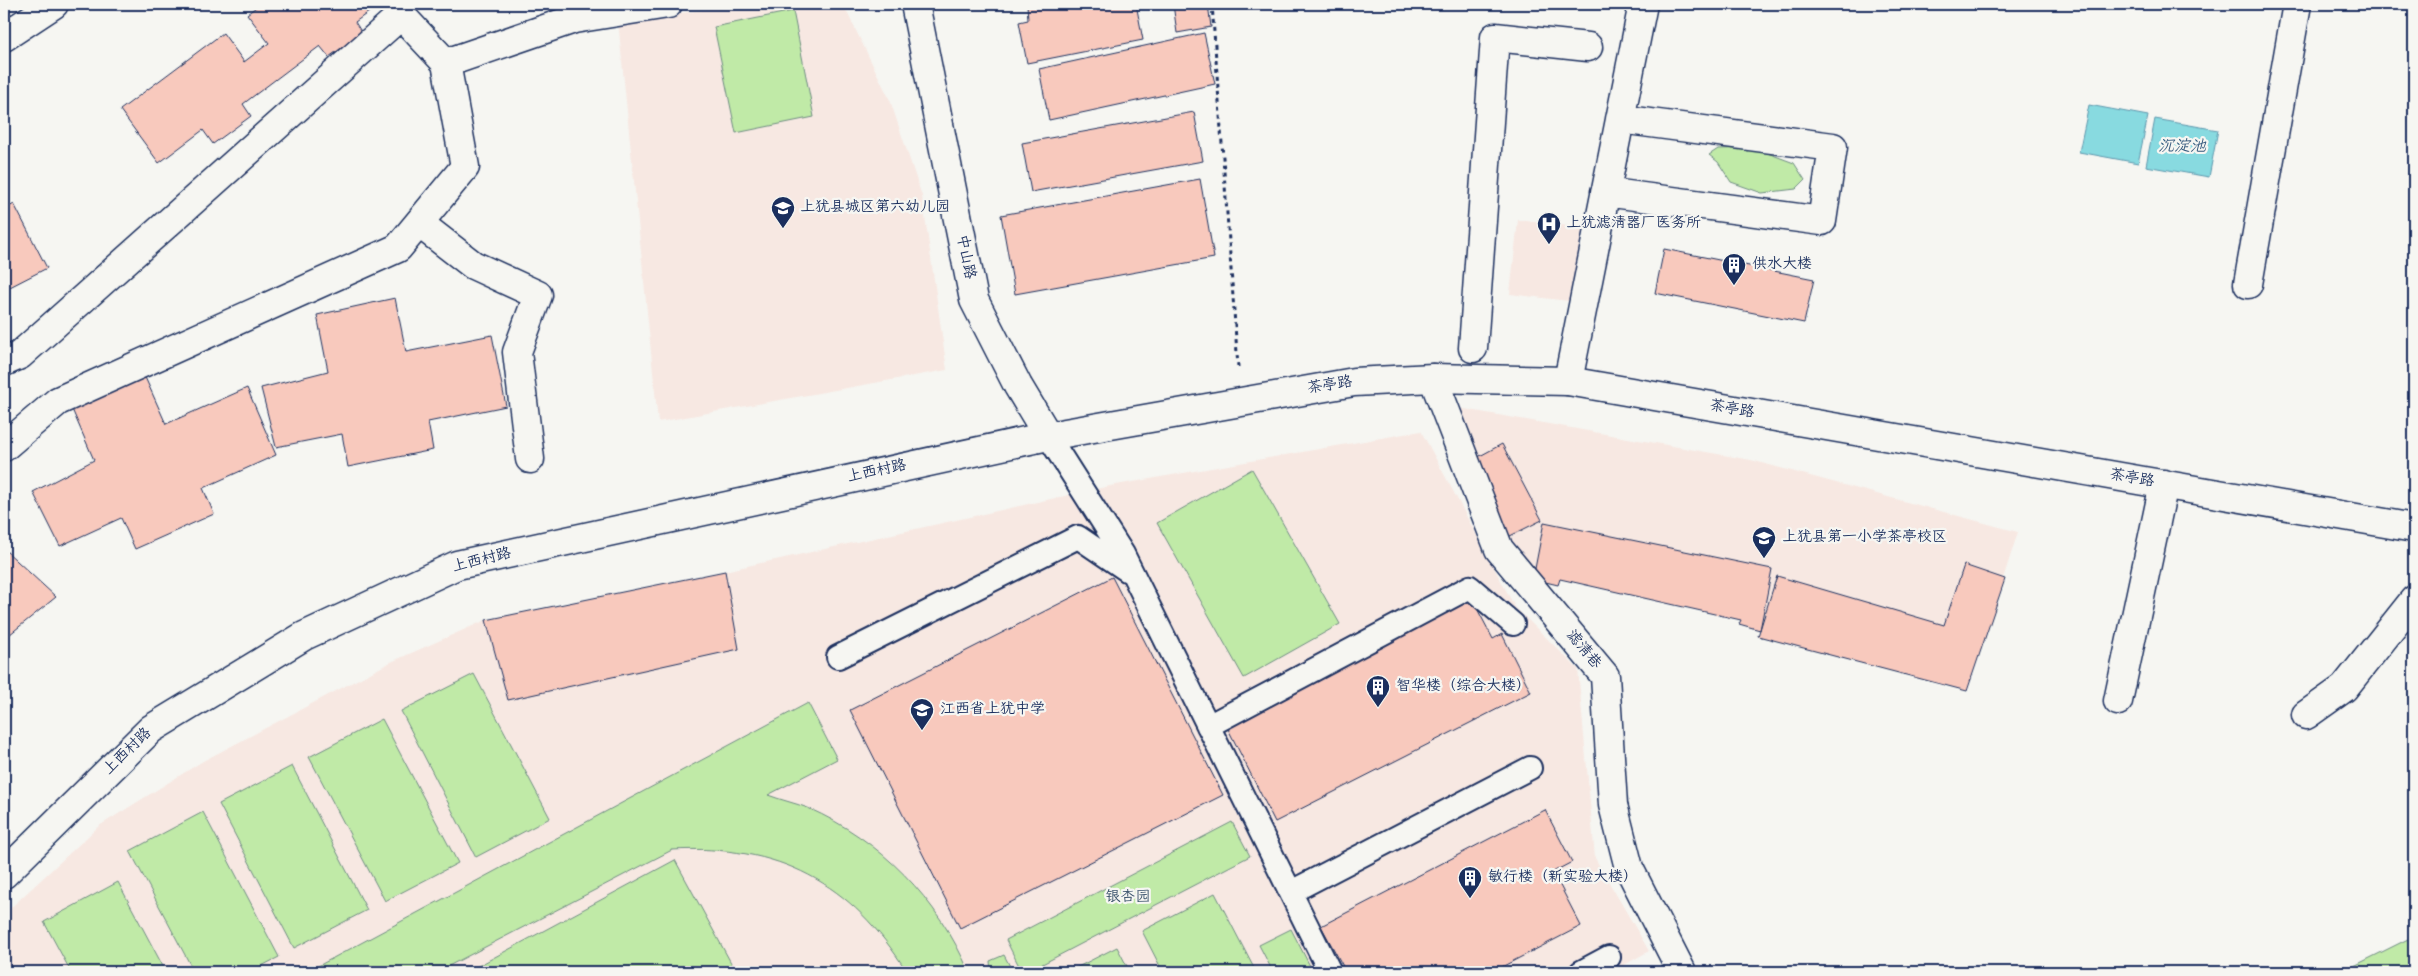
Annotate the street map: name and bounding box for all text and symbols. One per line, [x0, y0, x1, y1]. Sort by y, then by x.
water label: 沉淀池 [2158, 138, 2207, 158]
school or university icon: 上犹县城区第六幼儿园 [770, 195, 796, 229]
place label: 上犹县城区第六幼儿园 [800, 199, 950, 217]
hospital icon: 上犹滤清器厂医务所 [1536, 211, 1562, 245]
place label: 上犹滤清器厂医务所 [1566, 215, 1701, 233]
street label: 中山路 [952, 233, 978, 281]
building icon: 供水大楼 [1721, 252, 1747, 286]
place label: 供水大楼 [1752, 255, 1812, 274]
street label: 茶亭路 [1306, 374, 1354, 398]
street label: 茶亭路 [1708, 397, 1756, 423]
street label: 上西村路 [846, 456, 908, 487]
street label: 茶亭路 [2108, 466, 2156, 492]
school or university icon: 上犹县第一小学茶亭校区 [1751, 525, 1777, 559]
place label: 上犹县第一小学茶亭校区 [1782, 528, 1947, 547]
street label: 上西村路 [450, 544, 513, 577]
street label: 滤清巷 [1562, 627, 1604, 673]
building icon: 智华楼（综合大楼） [1365, 674, 1391, 708]
place label: 智华楼（综合大楼） [1396, 678, 1531, 696]
school or university icon: 江西省上犹中学 [909, 697, 935, 731]
place label: 江西省上犹中学 [940, 700, 1045, 719]
street label: 上西村路 [99, 724, 156, 779]
building icon: 敏行楼（新实验大楼） [1457, 865, 1483, 899]
place label: 敏行楼（新实验大楼） [1488, 868, 1638, 887]
park label: 银杏园 [1105, 889, 1151, 907]

